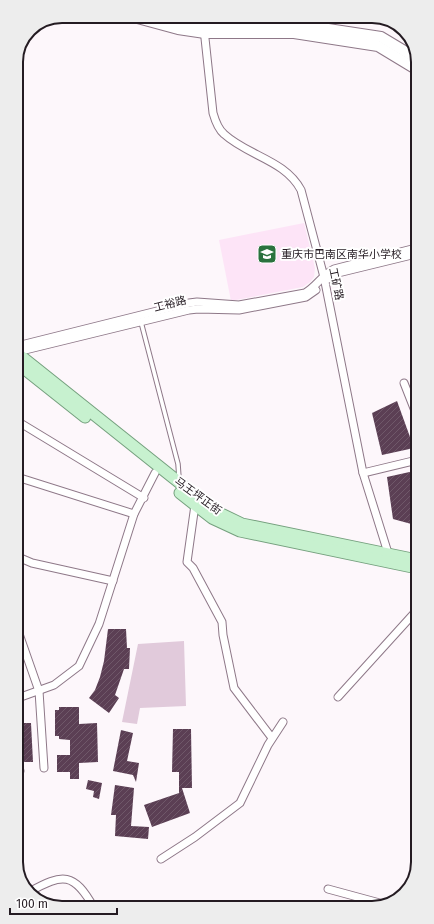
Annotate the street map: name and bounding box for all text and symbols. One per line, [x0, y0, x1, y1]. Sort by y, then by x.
school or university icon: 重庆市巴南区南华小学校 [256, 243, 278, 265]
place label: 重庆市巴南区南华小学校 [281, 248, 402, 261]
street label: 工矿路 [326, 267, 346, 301]
street label: 工裕路 [152, 294, 188, 314]
street label: 马王坪正街 [172, 475, 224, 517]
scale bar [10, 890, 117, 916]
text: 100 m [16, 897, 48, 911]

